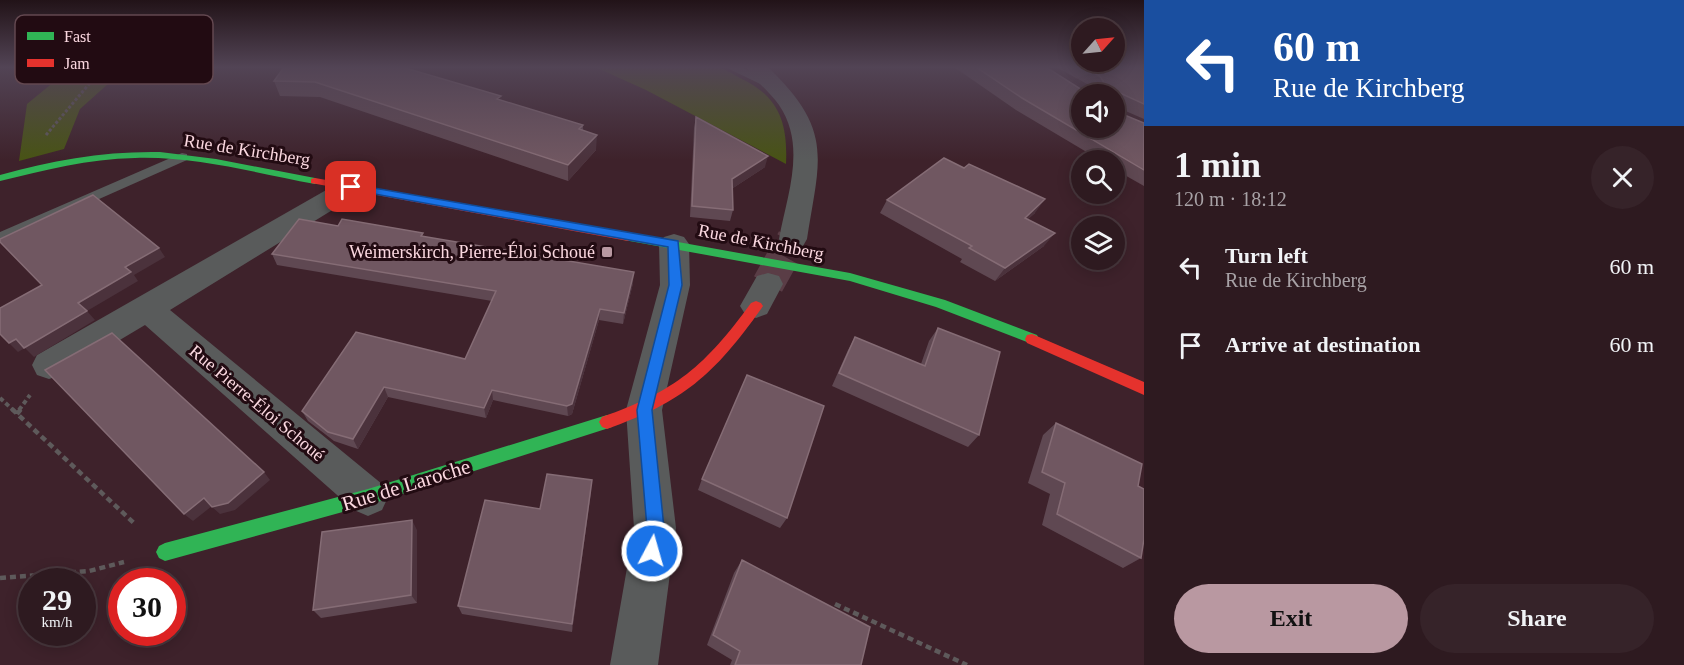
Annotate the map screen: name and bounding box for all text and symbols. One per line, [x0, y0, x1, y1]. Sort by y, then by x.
legend [15, 15, 213, 84]
north arrow [1071, 18, 1125, 72]
map controls [1071, 18, 1125, 270]
icon: left [1174, 24, 1252, 102]
text: 60 m [1273, 24, 1361, 70]
text: Fast [64, 28, 91, 45]
text: Jam [64, 55, 90, 72]
text: Rue de Kirchberg [1273, 73, 1464, 103]
button: sound [1071, 84, 1125, 138]
street label: Rue de Kirchberg [182, 130, 312, 170]
text: 1 min [1174, 145, 1261, 185]
button: close [1591, 146, 1654, 209]
button: search [1071, 150, 1125, 204]
pin [325, 161, 376, 212]
icon: arrive [334, 170, 367, 203]
text: 120 m · 18:12 [1174, 188, 1287, 210]
button: layers [1071, 216, 1125, 270]
street label: Rue de Kirchberg [696, 220, 826, 264]
place label: Weimerskirch, Pierre-Éloi Schoué [349, 241, 595, 262]
text: Turn left [1225, 243, 1308, 268]
marker: Weimerskirch, Pierre-Éloi Schoué [600, 245, 614, 259]
icon: left [1174, 251, 1207, 284]
text: 60 m [1609, 254, 1654, 279]
text: Rue de Kirchberg [1225, 269, 1367, 291]
icon: arrive [1174, 329, 1207, 362]
text: Arrive at destination [1225, 332, 1421, 357]
text: 60 m [1609, 332, 1654, 357]
street label: Rue Pierre-Éloi Schoué [185, 340, 329, 465]
street label: Rue de Laroche [339, 454, 473, 516]
position arrow [620, 519, 684, 583]
speed limit sign: 30 [108, 568, 186, 646]
text: 29 [42, 583, 72, 616]
button: Exit [1174, 584, 1408, 653]
button: Share [1420, 584, 1654, 653]
text: km/h [42, 614, 72, 630]

